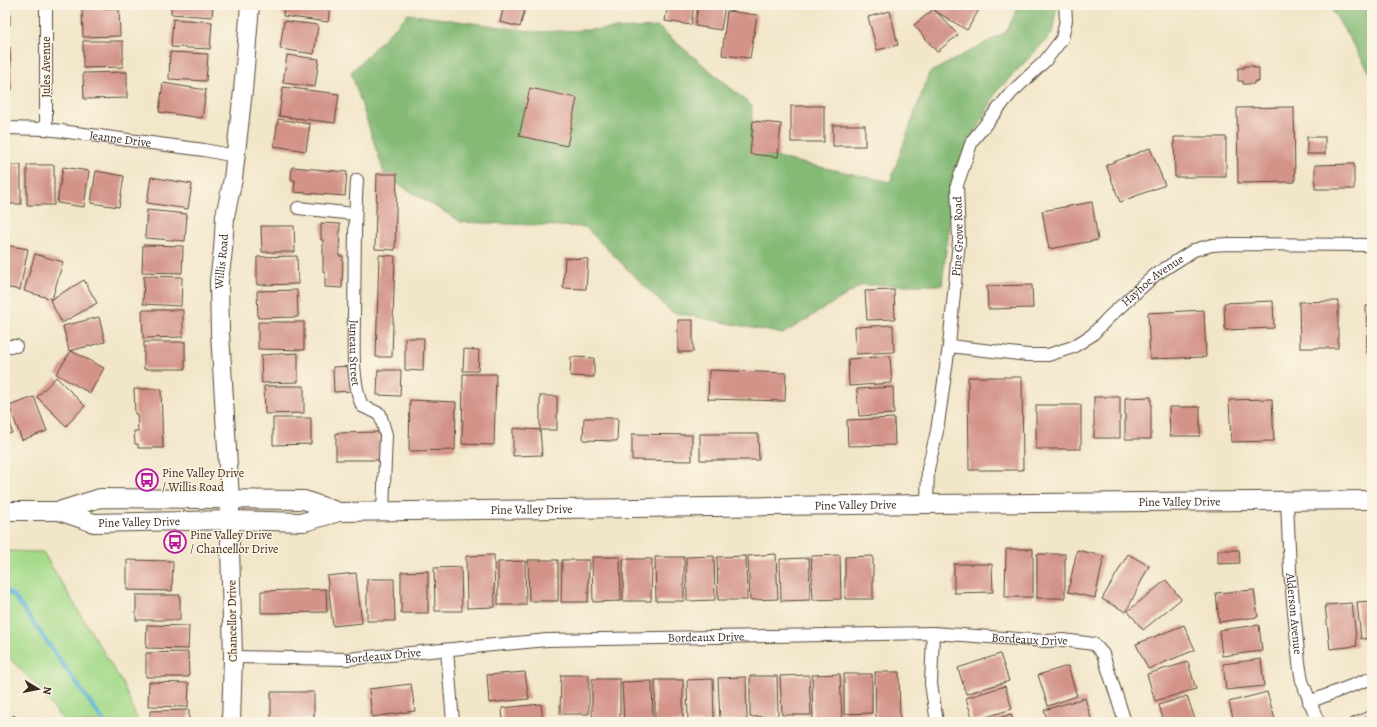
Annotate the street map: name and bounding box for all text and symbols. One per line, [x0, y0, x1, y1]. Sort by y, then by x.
street label: Jules Avenue [38, 36, 54, 98]
street label: Jeanne Drive [88, 127, 152, 151]
street label: Pine Grove Road [948, 195, 967, 277]
street label: Willis Road [211, 233, 232, 290]
street label: Hayhoe Avenue [1118, 251, 1187, 310]
street label: Juneau Street [346, 320, 364, 387]
place label: Pine Valley Drive / Willis Road [162, 465, 244, 495]
bus stop icon: Pine Valley Drive / Willis Road [134, 467, 160, 493]
street label: Pine Valley Drive [1138, 493, 1221, 510]
street label: Pine Valley Drive [814, 496, 897, 514]
street label: Pine Valley Drive [490, 501, 573, 518]
street label: Pine Valley Drive [98, 513, 180, 531]
place label: Pine Valley Drive / Chancellor Drive [190, 527, 278, 557]
bus stop icon: Pine Valley Drive / Chancellor Drive [162, 529, 188, 555]
street label: Alderson Avenue [1282, 571, 1306, 655]
street label: Chancellor Drive [223, 580, 241, 662]
street label: Bordeaux Drive [668, 628, 744, 646]
street label: Bordeaux Drive [991, 629, 1069, 649]
street label: Bordeaux Drive [344, 644, 422, 667]
north arrow [18, 669, 58, 709]
text: N [39, 685, 55, 696]

